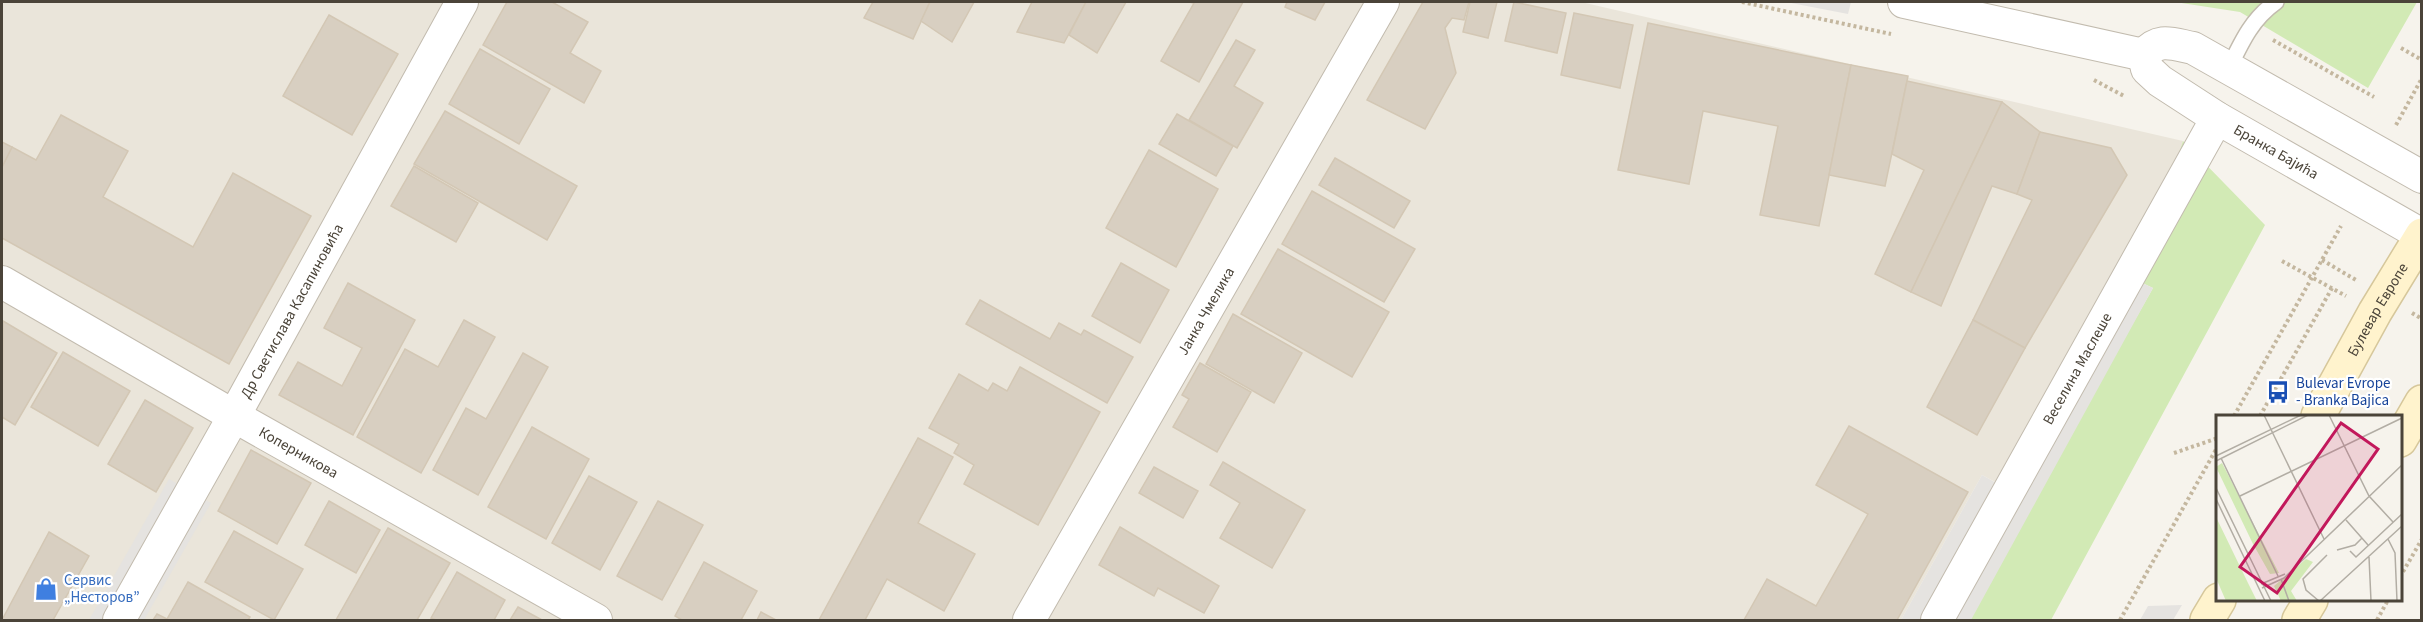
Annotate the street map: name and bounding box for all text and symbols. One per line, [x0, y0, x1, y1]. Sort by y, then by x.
street label: Бранка Бајића [2229, 120, 2322, 185]
street label: Др Светислава Касапиновића [236, 220, 349, 402]
street label: Булевар Европе [2343, 259, 2414, 360]
street label: Јанка Чмелика [1173, 263, 1240, 359]
street label: Веселина Маслеше [2038, 309, 2117, 429]
place label: Bulevar Evrope - Branka Bajica [2296, 373, 2391, 411]
bus stop icon: Bulevar Evrope - Branka Bajica [2265, 379, 2291, 405]
inset map [2216, 415, 2402, 601]
street label: Коперникова [255, 422, 342, 484]
place label: Сервис „Несторов” [64, 570, 140, 608]
shop icon: Сервис „Несторов” [33, 576, 59, 602]

